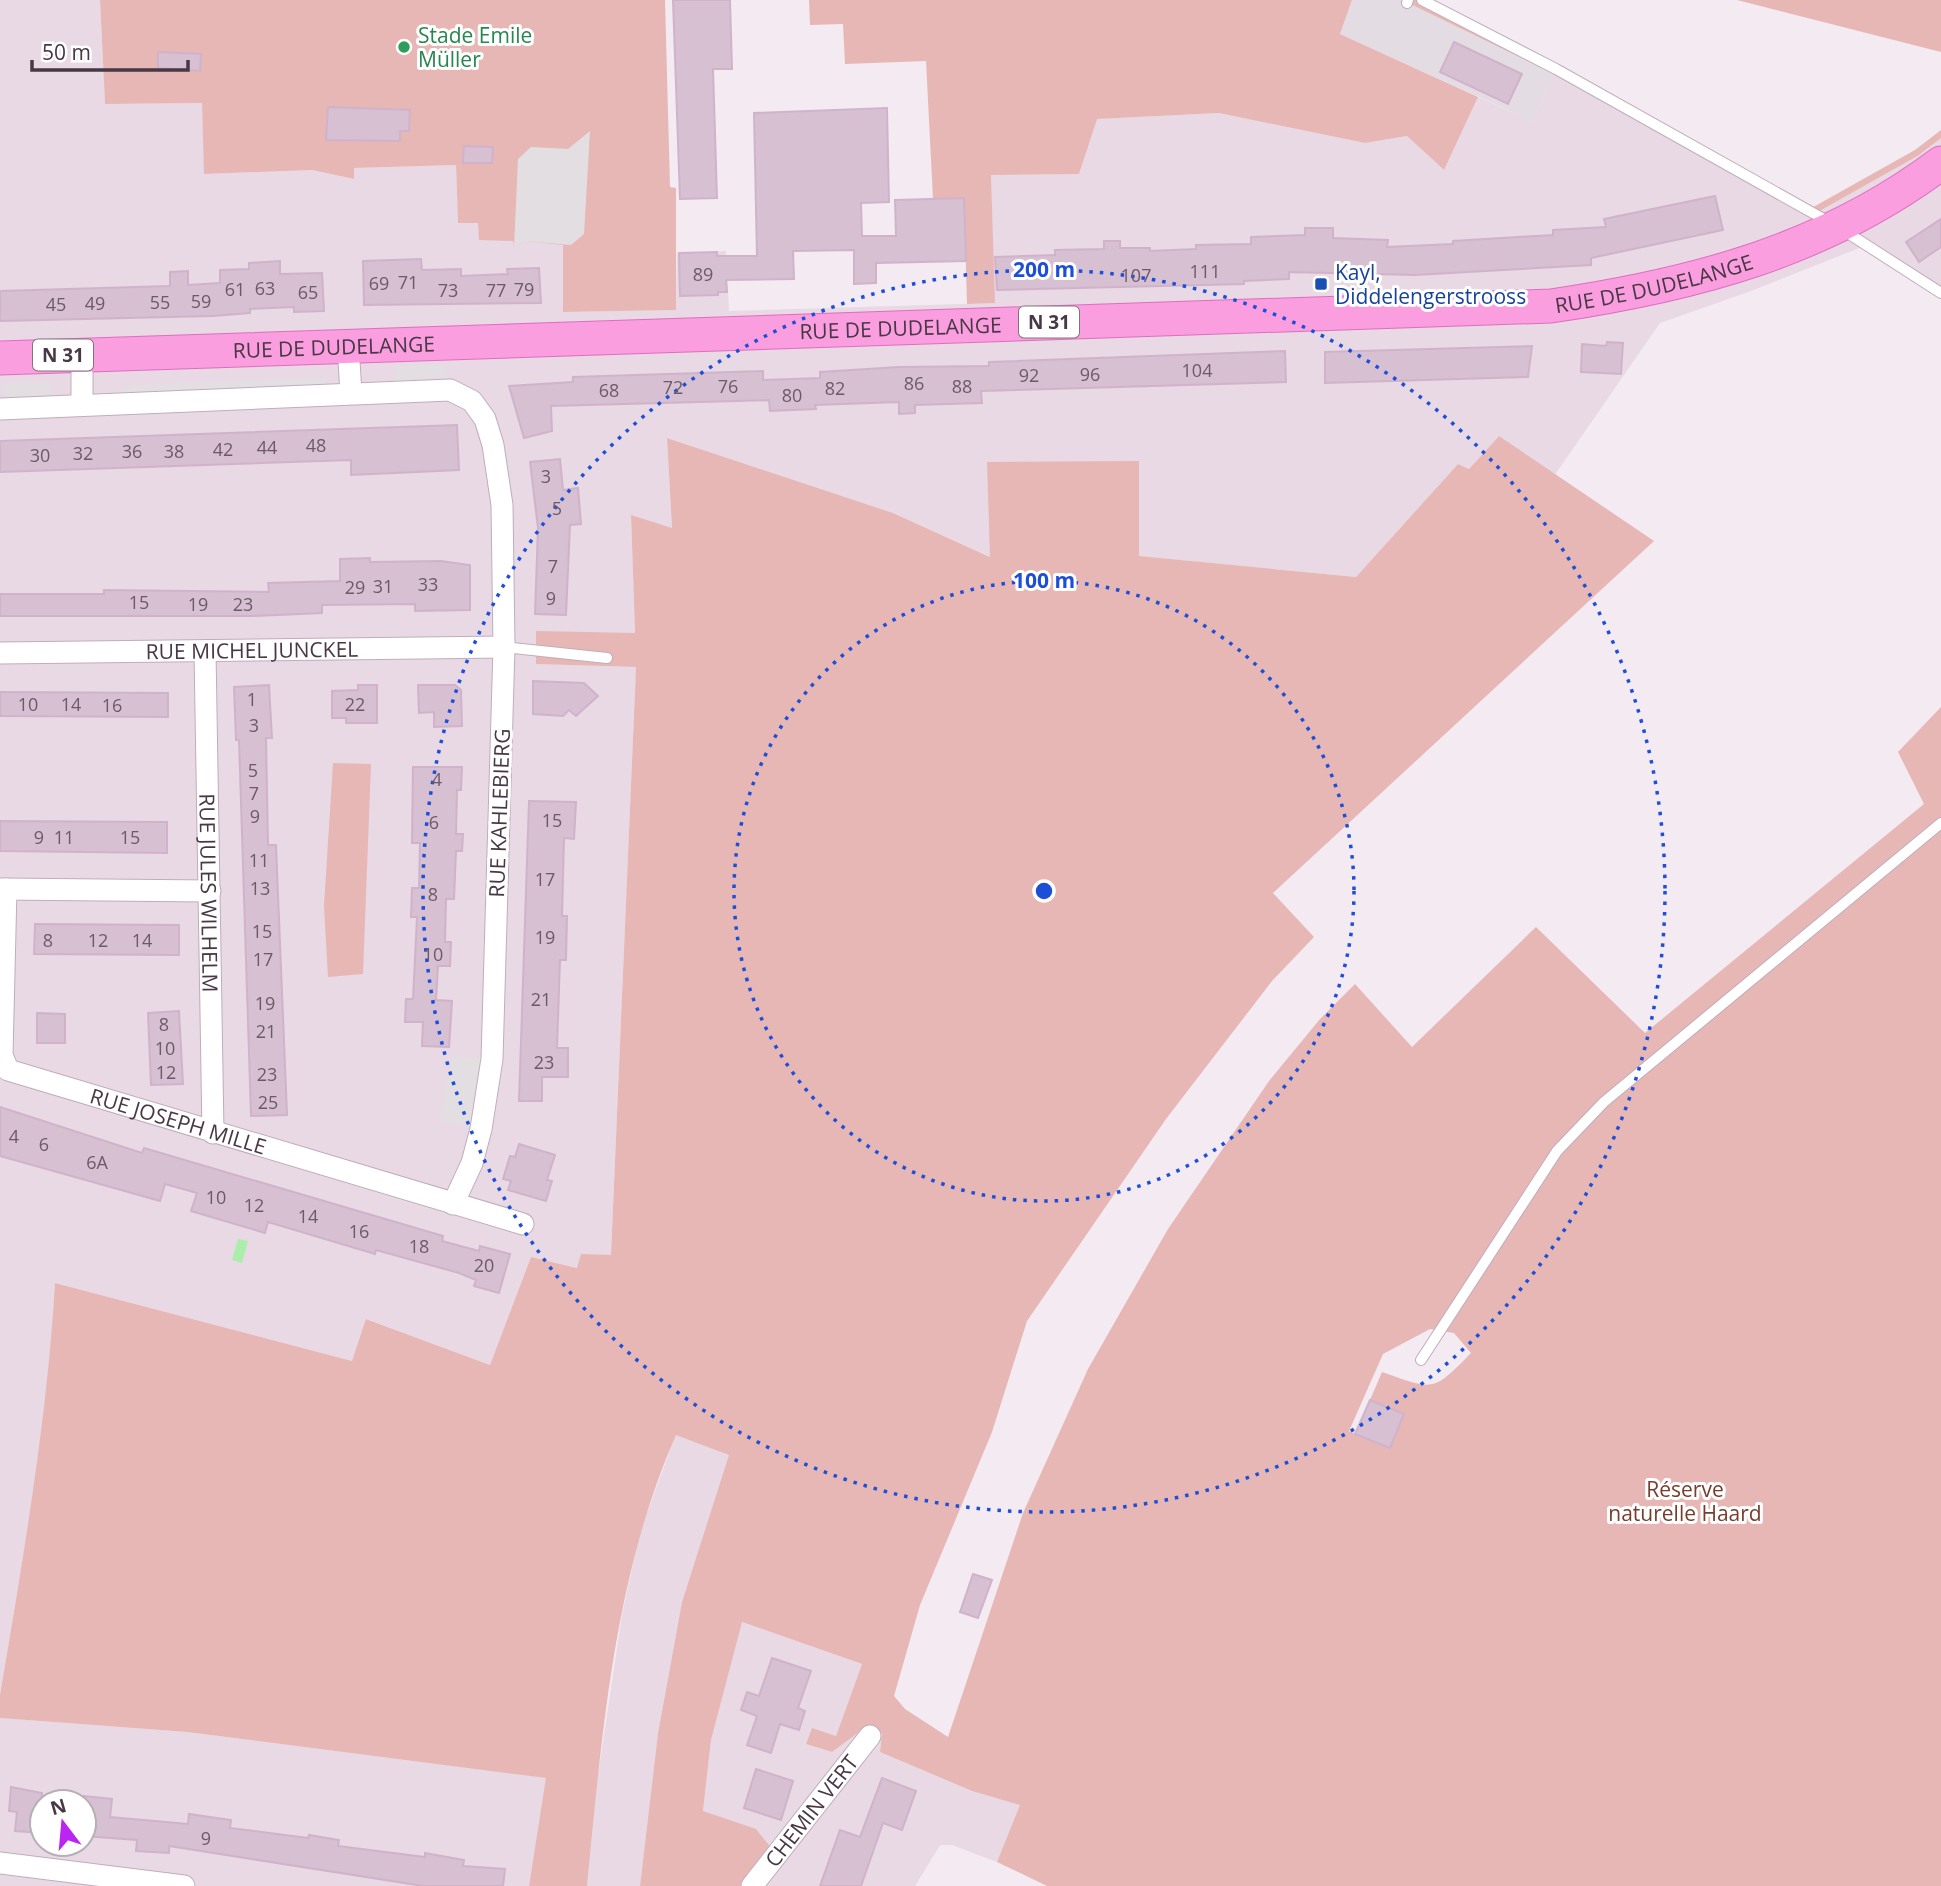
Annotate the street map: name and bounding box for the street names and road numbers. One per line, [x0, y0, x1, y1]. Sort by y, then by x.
street label: RUE DE DUDELANGE [1553, 247, 1756, 319]
road number: N 31 [1019, 306, 1079, 338]
street label: RUE DE DUDELANGE [799, 310, 1002, 345]
street label: RUE DE DUDELANGE [232, 329, 435, 364]
road number: N 31 [33, 340, 93, 370]
street label: RUE MICHEL JUNCKEL [146, 635, 358, 665]
street label: RUE KAHLEBIERG [482, 728, 516, 898]
street label: RUE JULES WILHELM [193, 793, 225, 993]
street label: RUE JOSEPH MILLE [87, 1081, 270, 1161]
street label: CHEMIN VERT [759, 1748, 864, 1872]

